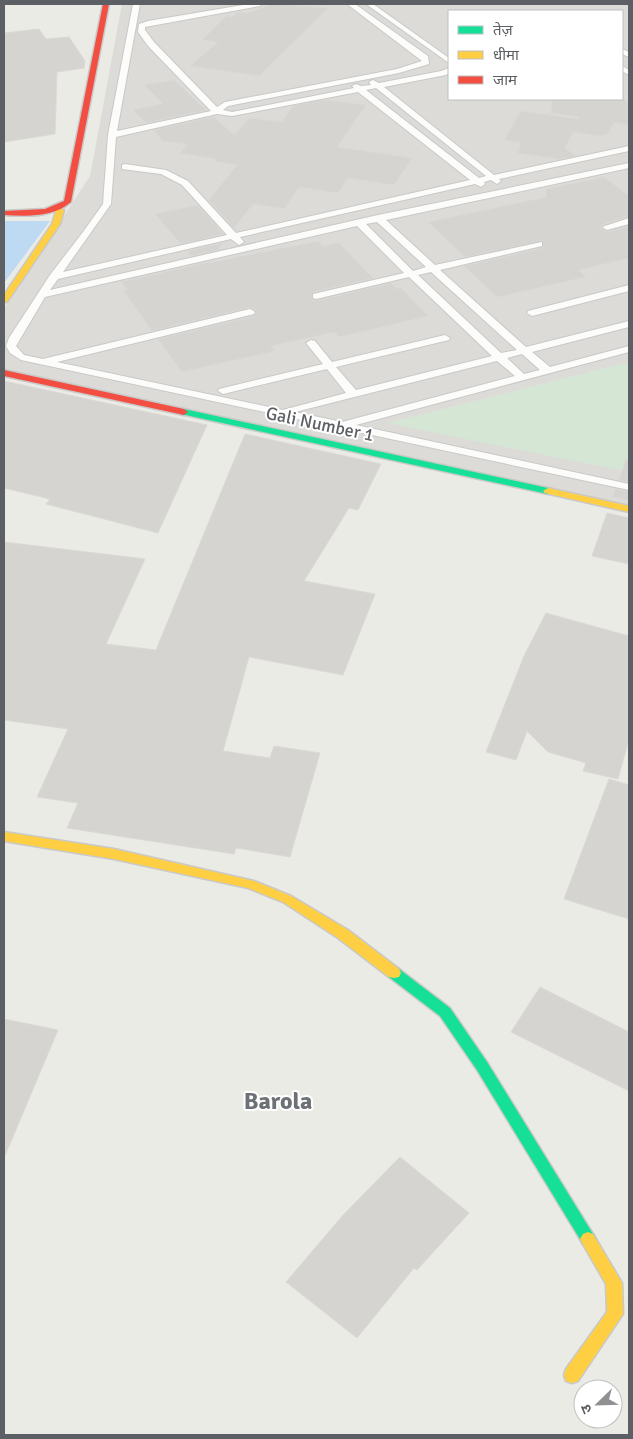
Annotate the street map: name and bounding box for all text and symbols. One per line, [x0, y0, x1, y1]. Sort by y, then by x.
legend [448, 10, 623, 100]
text: तेज़ [493, 21, 514, 39]
text: धीमा [493, 46, 520, 64]
text: जाम [493, 71, 518, 89]
street label: Gali Number 1 [264, 402, 376, 446]
district label: Barola [244, 1086, 312, 1116]
north arrow [573, 1379, 623, 1429]
text: उ [577, 1401, 596, 1416]

